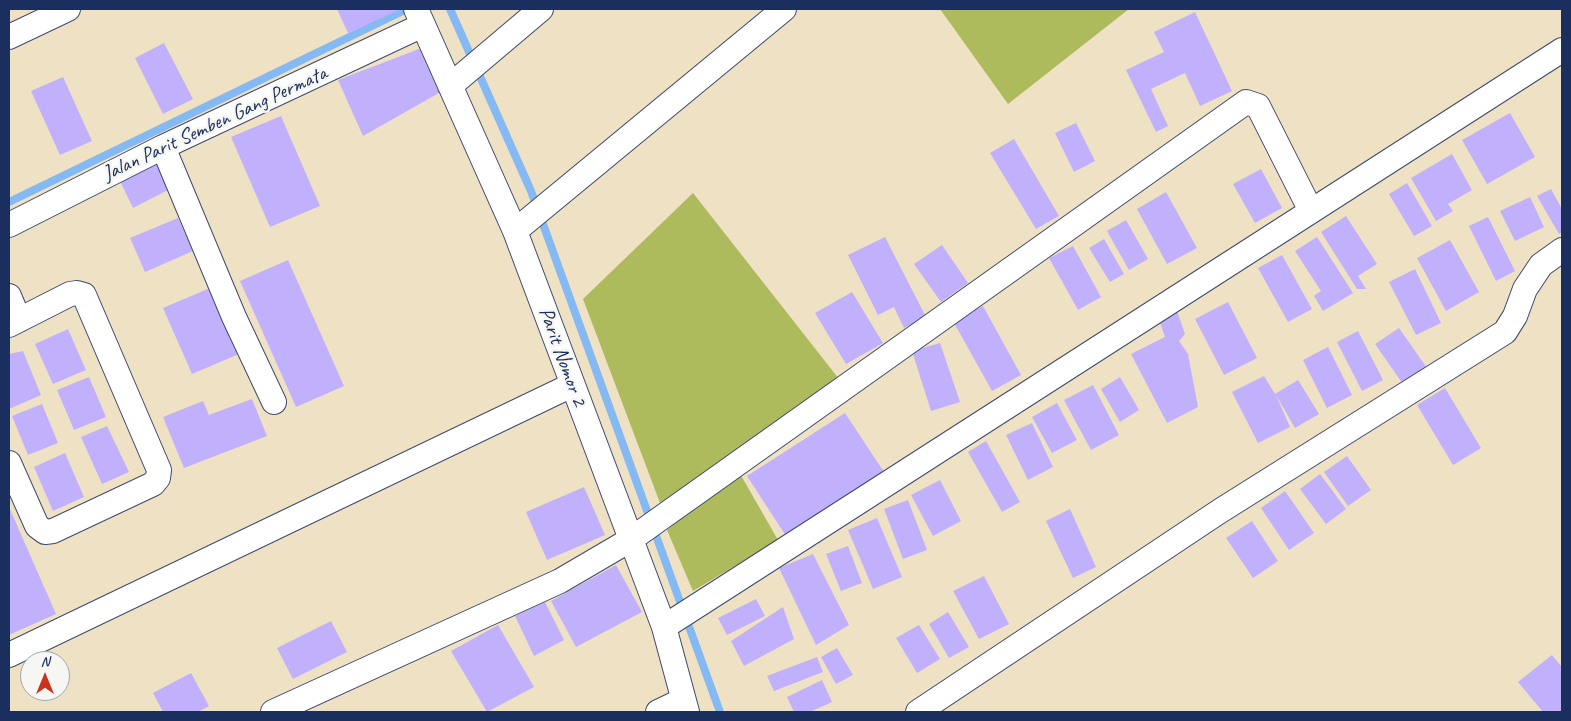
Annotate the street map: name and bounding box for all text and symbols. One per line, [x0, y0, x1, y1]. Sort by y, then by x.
street label: Jalan Parit Semben Gang Permata [99, 61, 331, 187]
street label: Parit Nomor 2 [533, 304, 591, 410]
north arrow [20, 651, 70, 701]
text: N [41, 653, 49, 670]

